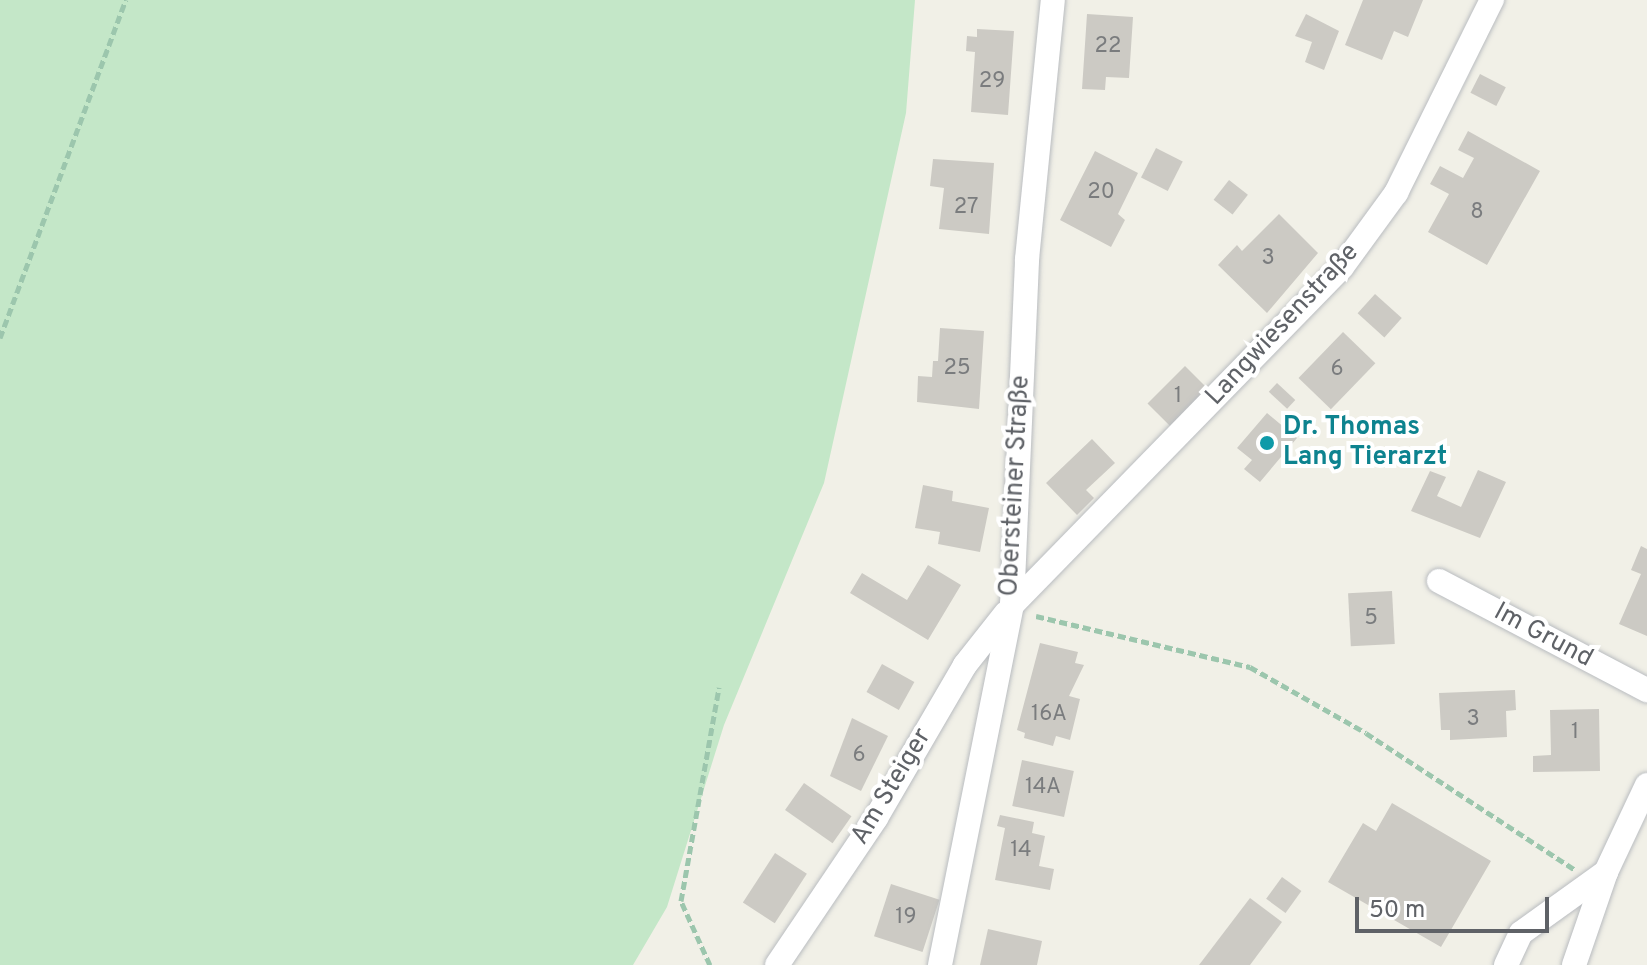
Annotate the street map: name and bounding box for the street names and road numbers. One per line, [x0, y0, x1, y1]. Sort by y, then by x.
street label: Langwiesenstraße [1200, 237, 1366, 413]
street label: Obersteiner Straße [995, 375, 1037, 597]
street label: Im Grund [1488, 597, 1598, 675]
street label: Am Steiger [845, 723, 939, 851]

